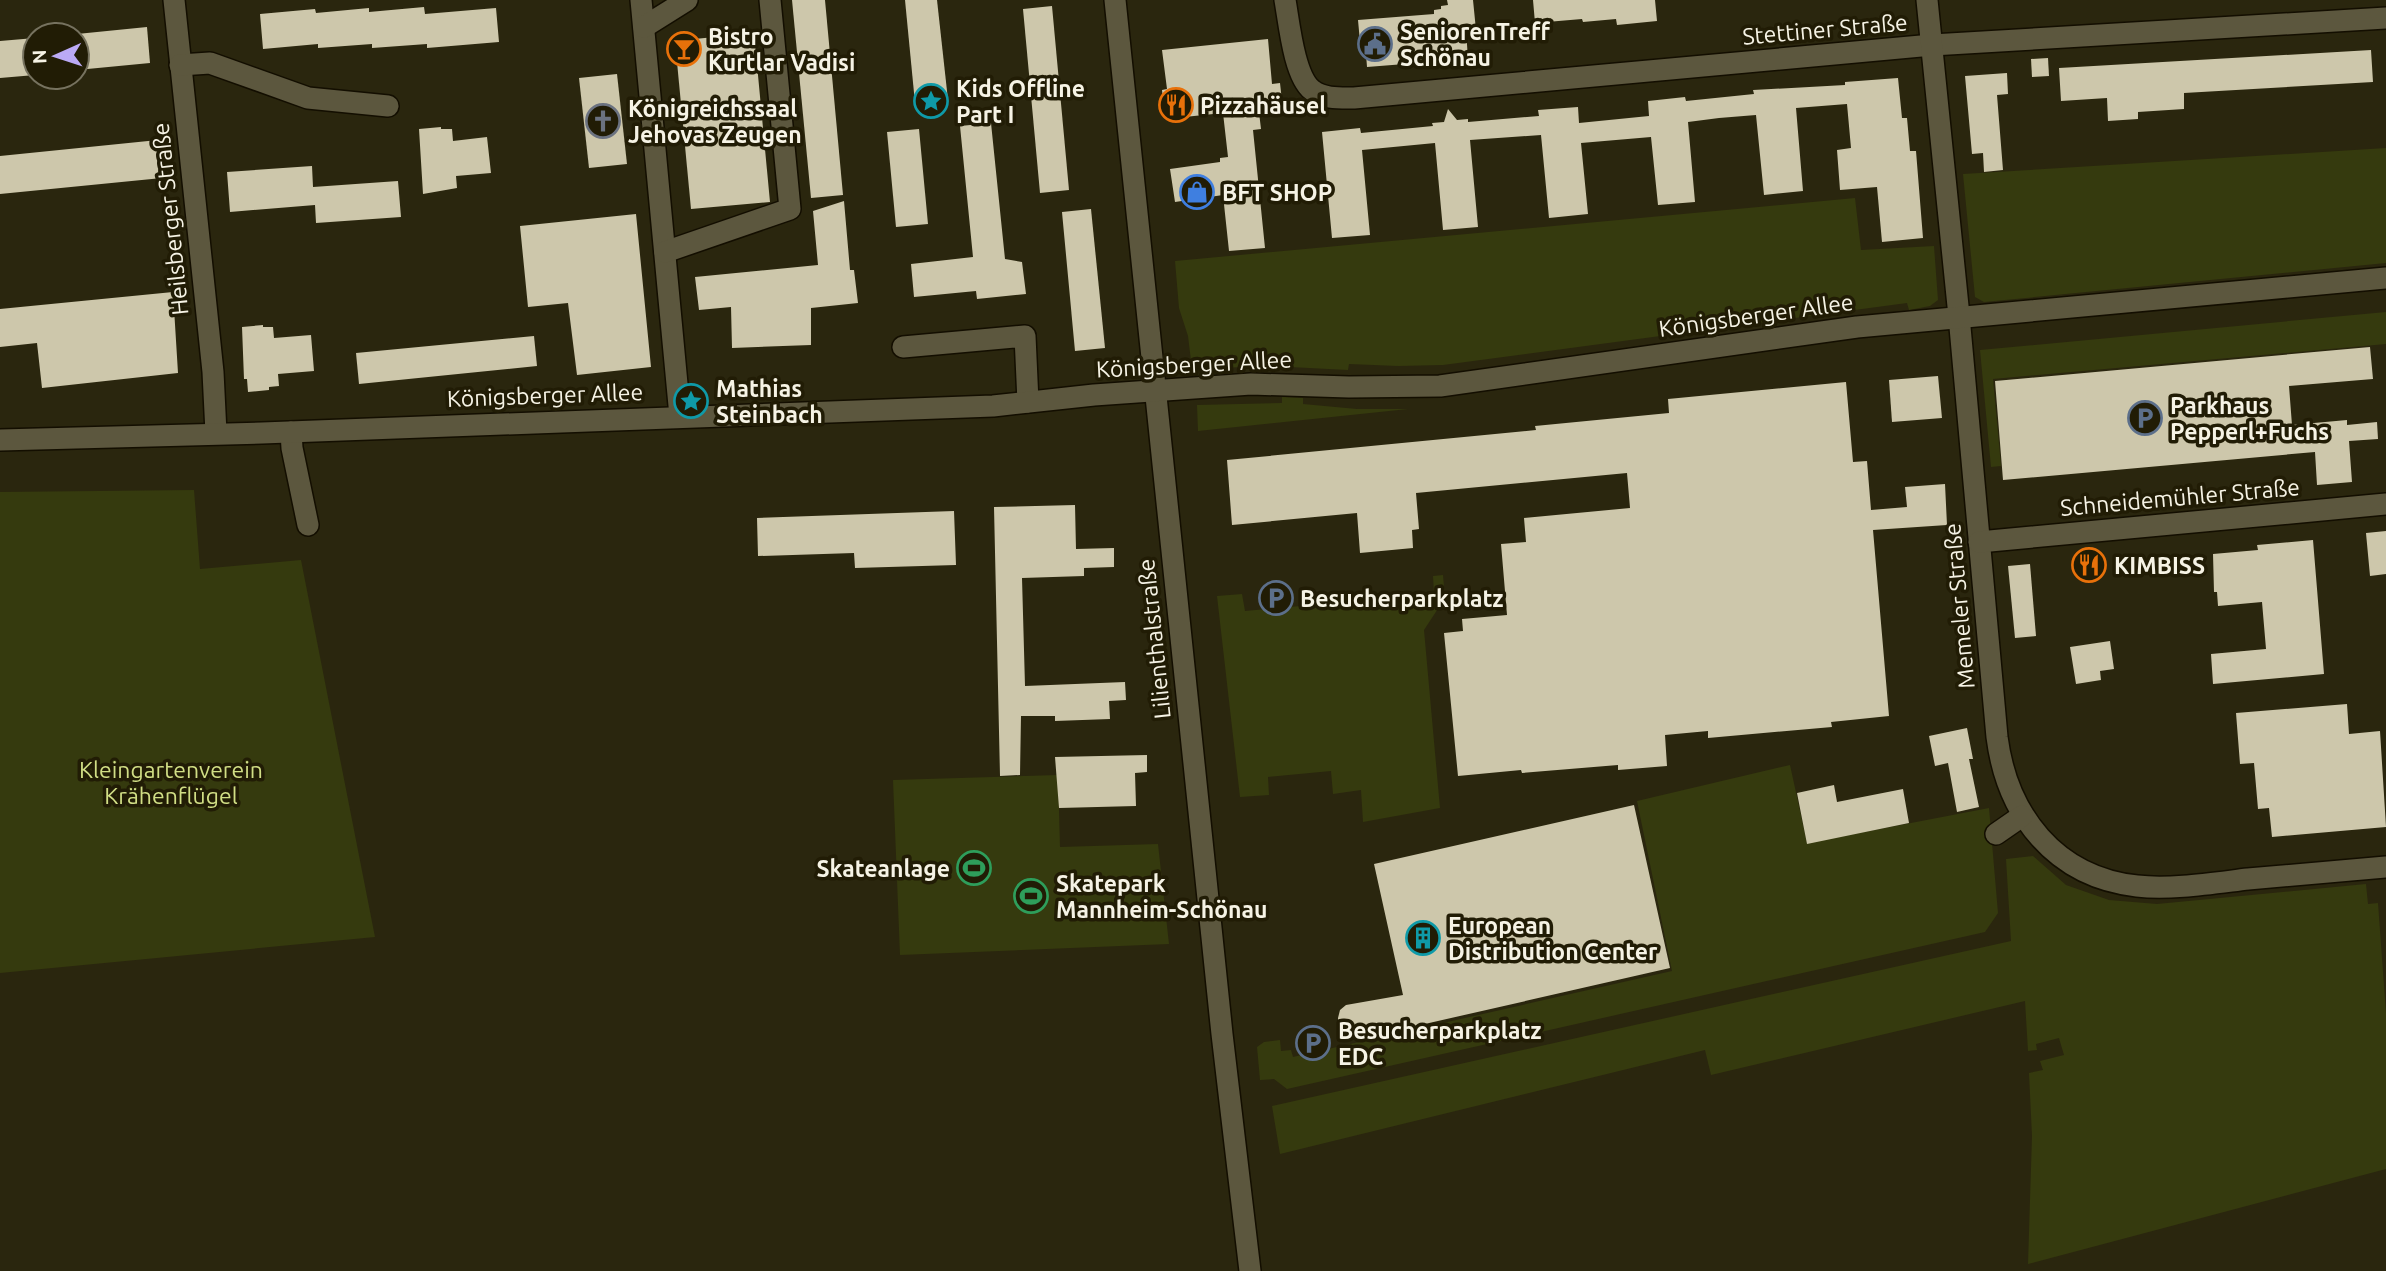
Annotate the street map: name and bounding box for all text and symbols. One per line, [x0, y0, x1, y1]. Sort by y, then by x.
street label: Stettiner Straße [1742, 9, 1908, 49]
place label: SeniorenTreff Schönau [1400, 19, 1551, 70]
north arrow [21, 21, 91, 91]
place label: Bistro Kurtlar Vadisi [708, 24, 855, 75]
public building icon: SeniorenTreff Schönau [1356, 25, 1394, 63]
bar icon: Bistro Kurtlar Vadisi [665, 30, 703, 68]
text: N [28, 49, 50, 65]
place label: Kids Offline Part I [956, 76, 1085, 127]
place icon: Kids Offline Part I [912, 82, 950, 120]
restaurant icon: Pizzahäusel [1157, 86, 1195, 124]
place label: Pizzahäusel [1200, 93, 1326, 118]
place label: Königreichssaal Jehovas Zeugen [628, 96, 802, 147]
church icon: Königreichssaal Jehovas Zeugen [584, 102, 622, 140]
street label: Heilsberger Straße [147, 122, 193, 316]
shop icon: BFT SHOP [1178, 173, 1216, 211]
place label: BFT SHOP [1222, 180, 1332, 205]
street label: Königsberger Allee [1657, 289, 1855, 341]
street label: Königsberger Allee [1095, 346, 1293, 382]
place label: Mathias Steinbach [716, 376, 823, 427]
street label: Königsberger Allee [446, 379, 644, 411]
place icon: Mathias Steinbach [672, 382, 710, 420]
place label: Parkhaus Pepperl+Fuchs [2170, 393, 2329, 444]
parking icon: Parkhaus Pepperl+Fuchs [2126, 399, 2164, 437]
street label: Schneidemühler Straße [2059, 474, 2301, 520]
street label: Memeler Straße [1939, 522, 1979, 690]
restaurant icon: KIMBISS [2070, 546, 2108, 584]
place label: KIMBISS [2114, 553, 2205, 578]
street label: Lilienthalstraße [1133, 558, 1175, 720]
parking icon: Besucherparkplatz [1257, 579, 1295, 617]
place label: Besucherparkplatz [1300, 586, 1504, 611]
park label: Kleingartenverein Krähenflügel [79, 757, 263, 808]
sports icon: Skateanlage [955, 849, 993, 887]
place label: Skateanlage [816, 856, 950, 881]
place label: Skatepark Mannheim-Schönau [1056, 871, 1267, 922]
sports icon: Skatepark Mannheim-Schönau [1012, 877, 1050, 915]
place label: European Distribution Center [1448, 913, 1658, 964]
building icon: European Distribution Center [1404, 919, 1442, 957]
place label: Besucherparkplatz EDC [1338, 1018, 1542, 1069]
parking icon: Besucherparkplatz EDC [1294, 1024, 1332, 1062]

